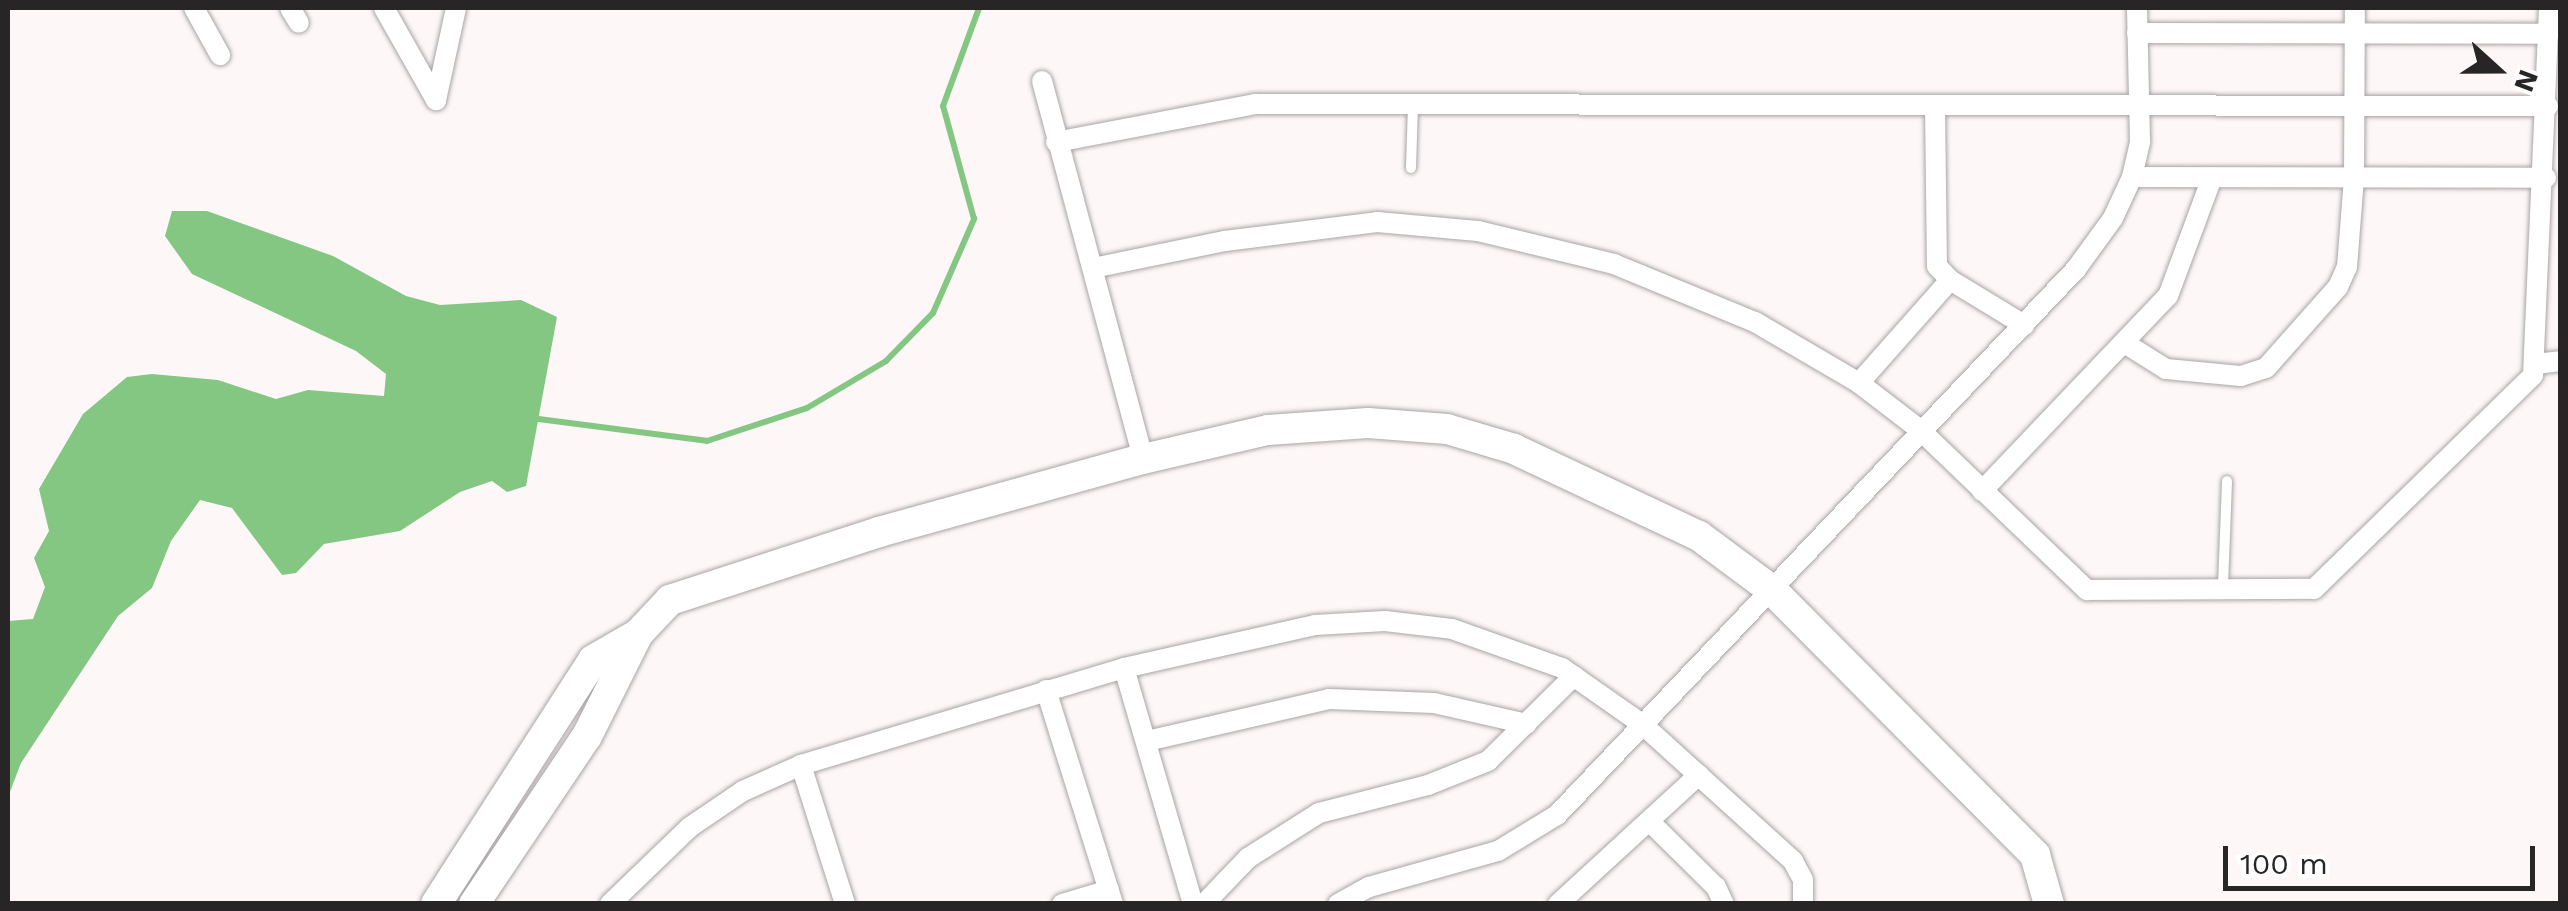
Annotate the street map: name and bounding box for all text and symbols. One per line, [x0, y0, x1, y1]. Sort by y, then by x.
north arrow [2448, 20, 2548, 120]
text: N [2507, 65, 2546, 97]
scale bar [2228, 826, 2540, 888]
text: 100 m [2240, 846, 2328, 881]

